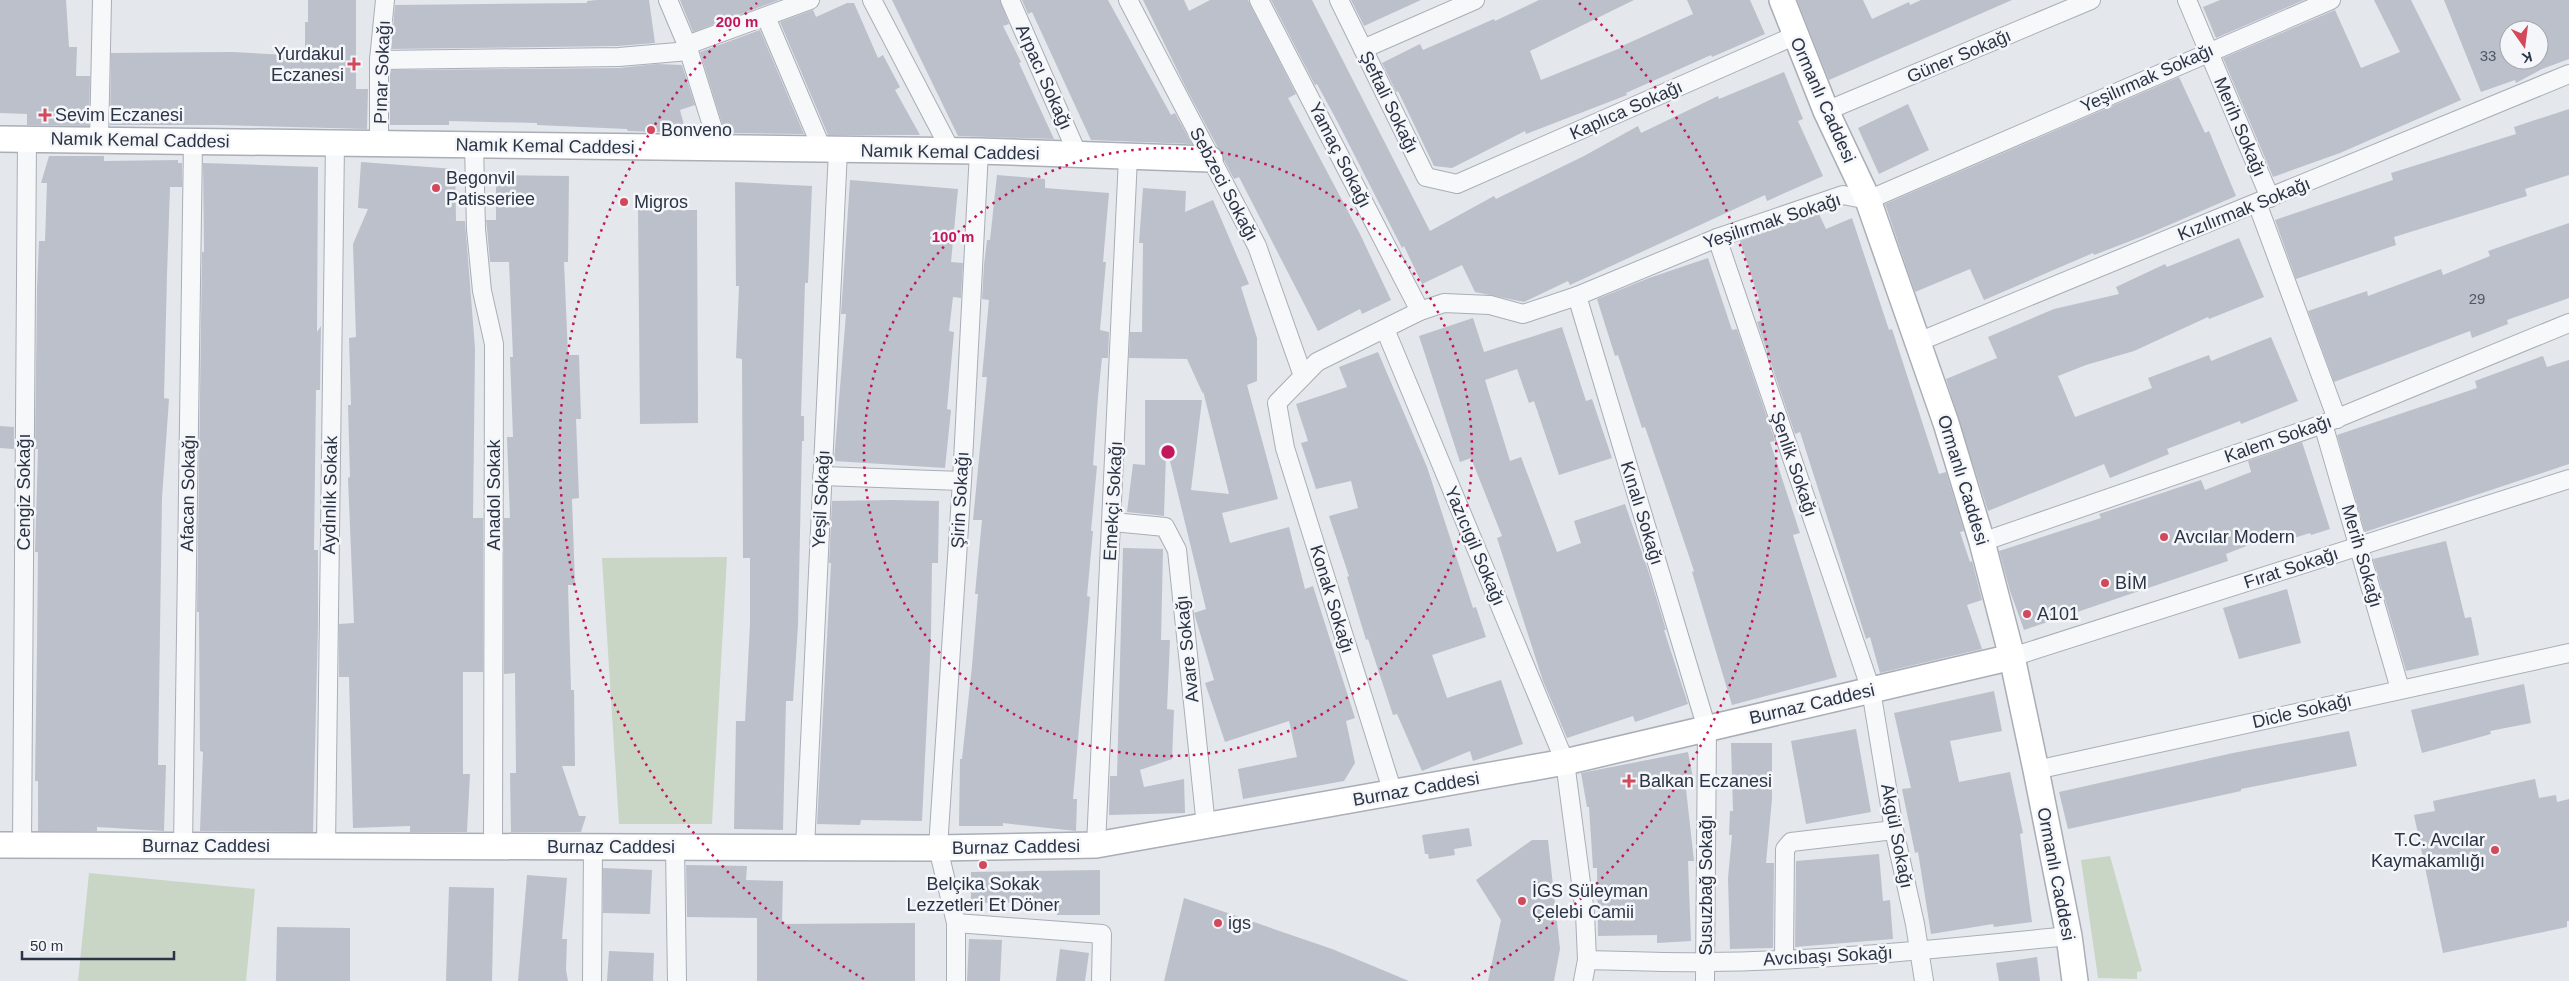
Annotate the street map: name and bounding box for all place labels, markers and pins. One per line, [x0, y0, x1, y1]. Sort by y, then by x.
place label: Yurdakul Eczanesi [271, 44, 344, 85]
marker: Yurdakul Eczanesi [348, 58, 360, 70]
place label: Sevim Eczanesi [55, 105, 183, 125]
marker: Sevim Eczanesi [39, 109, 51, 121]
place label: Bonveno [661, 120, 732, 140]
marker: Bonveno [645, 124, 657, 136]
place label: Begonvil Patisseriee [446, 168, 535, 209]
marker: Begonvil Patisseriee [430, 182, 442, 194]
place label: Migros [634, 192, 688, 212]
marker: Migros [618, 196, 630, 208]
centre of rings [1159, 443, 1177, 461]
place label: Avcılar Modern [2174, 527, 2295, 547]
marker: Avcılar Modern [2158, 531, 2170, 543]
place label: BİM [2115, 573, 2147, 593]
marker: BİM [2099, 577, 2111, 589]
place label: A101 [2037, 604, 2079, 624]
marker: A101 [2021, 608, 2033, 620]
place label: Balkan Eczanesi [1639, 771, 1772, 791]
marker: Balkan Eczanesi [1623, 775, 1635, 787]
place label: T.C. Avcılar Kaymakamlığı [2371, 830, 2485, 871]
marker: T.C. Avcılar Kaymakamlığı [2489, 844, 2501, 856]
marker: Belçika Sokak Lezzetleri Et Döner [977, 859, 989, 871]
place label: Belçika Sokak Lezzetleri Et Döner [906, 874, 1060, 915]
place label: İGS Süleyman Çelebi Camii [1532, 881, 1648, 922]
marker: İGS Süleyman Çelebi Camii [1516, 895, 1528, 907]
place label: igs [1228, 913, 1251, 933]
marker: igs [1212, 917, 1224, 929]

